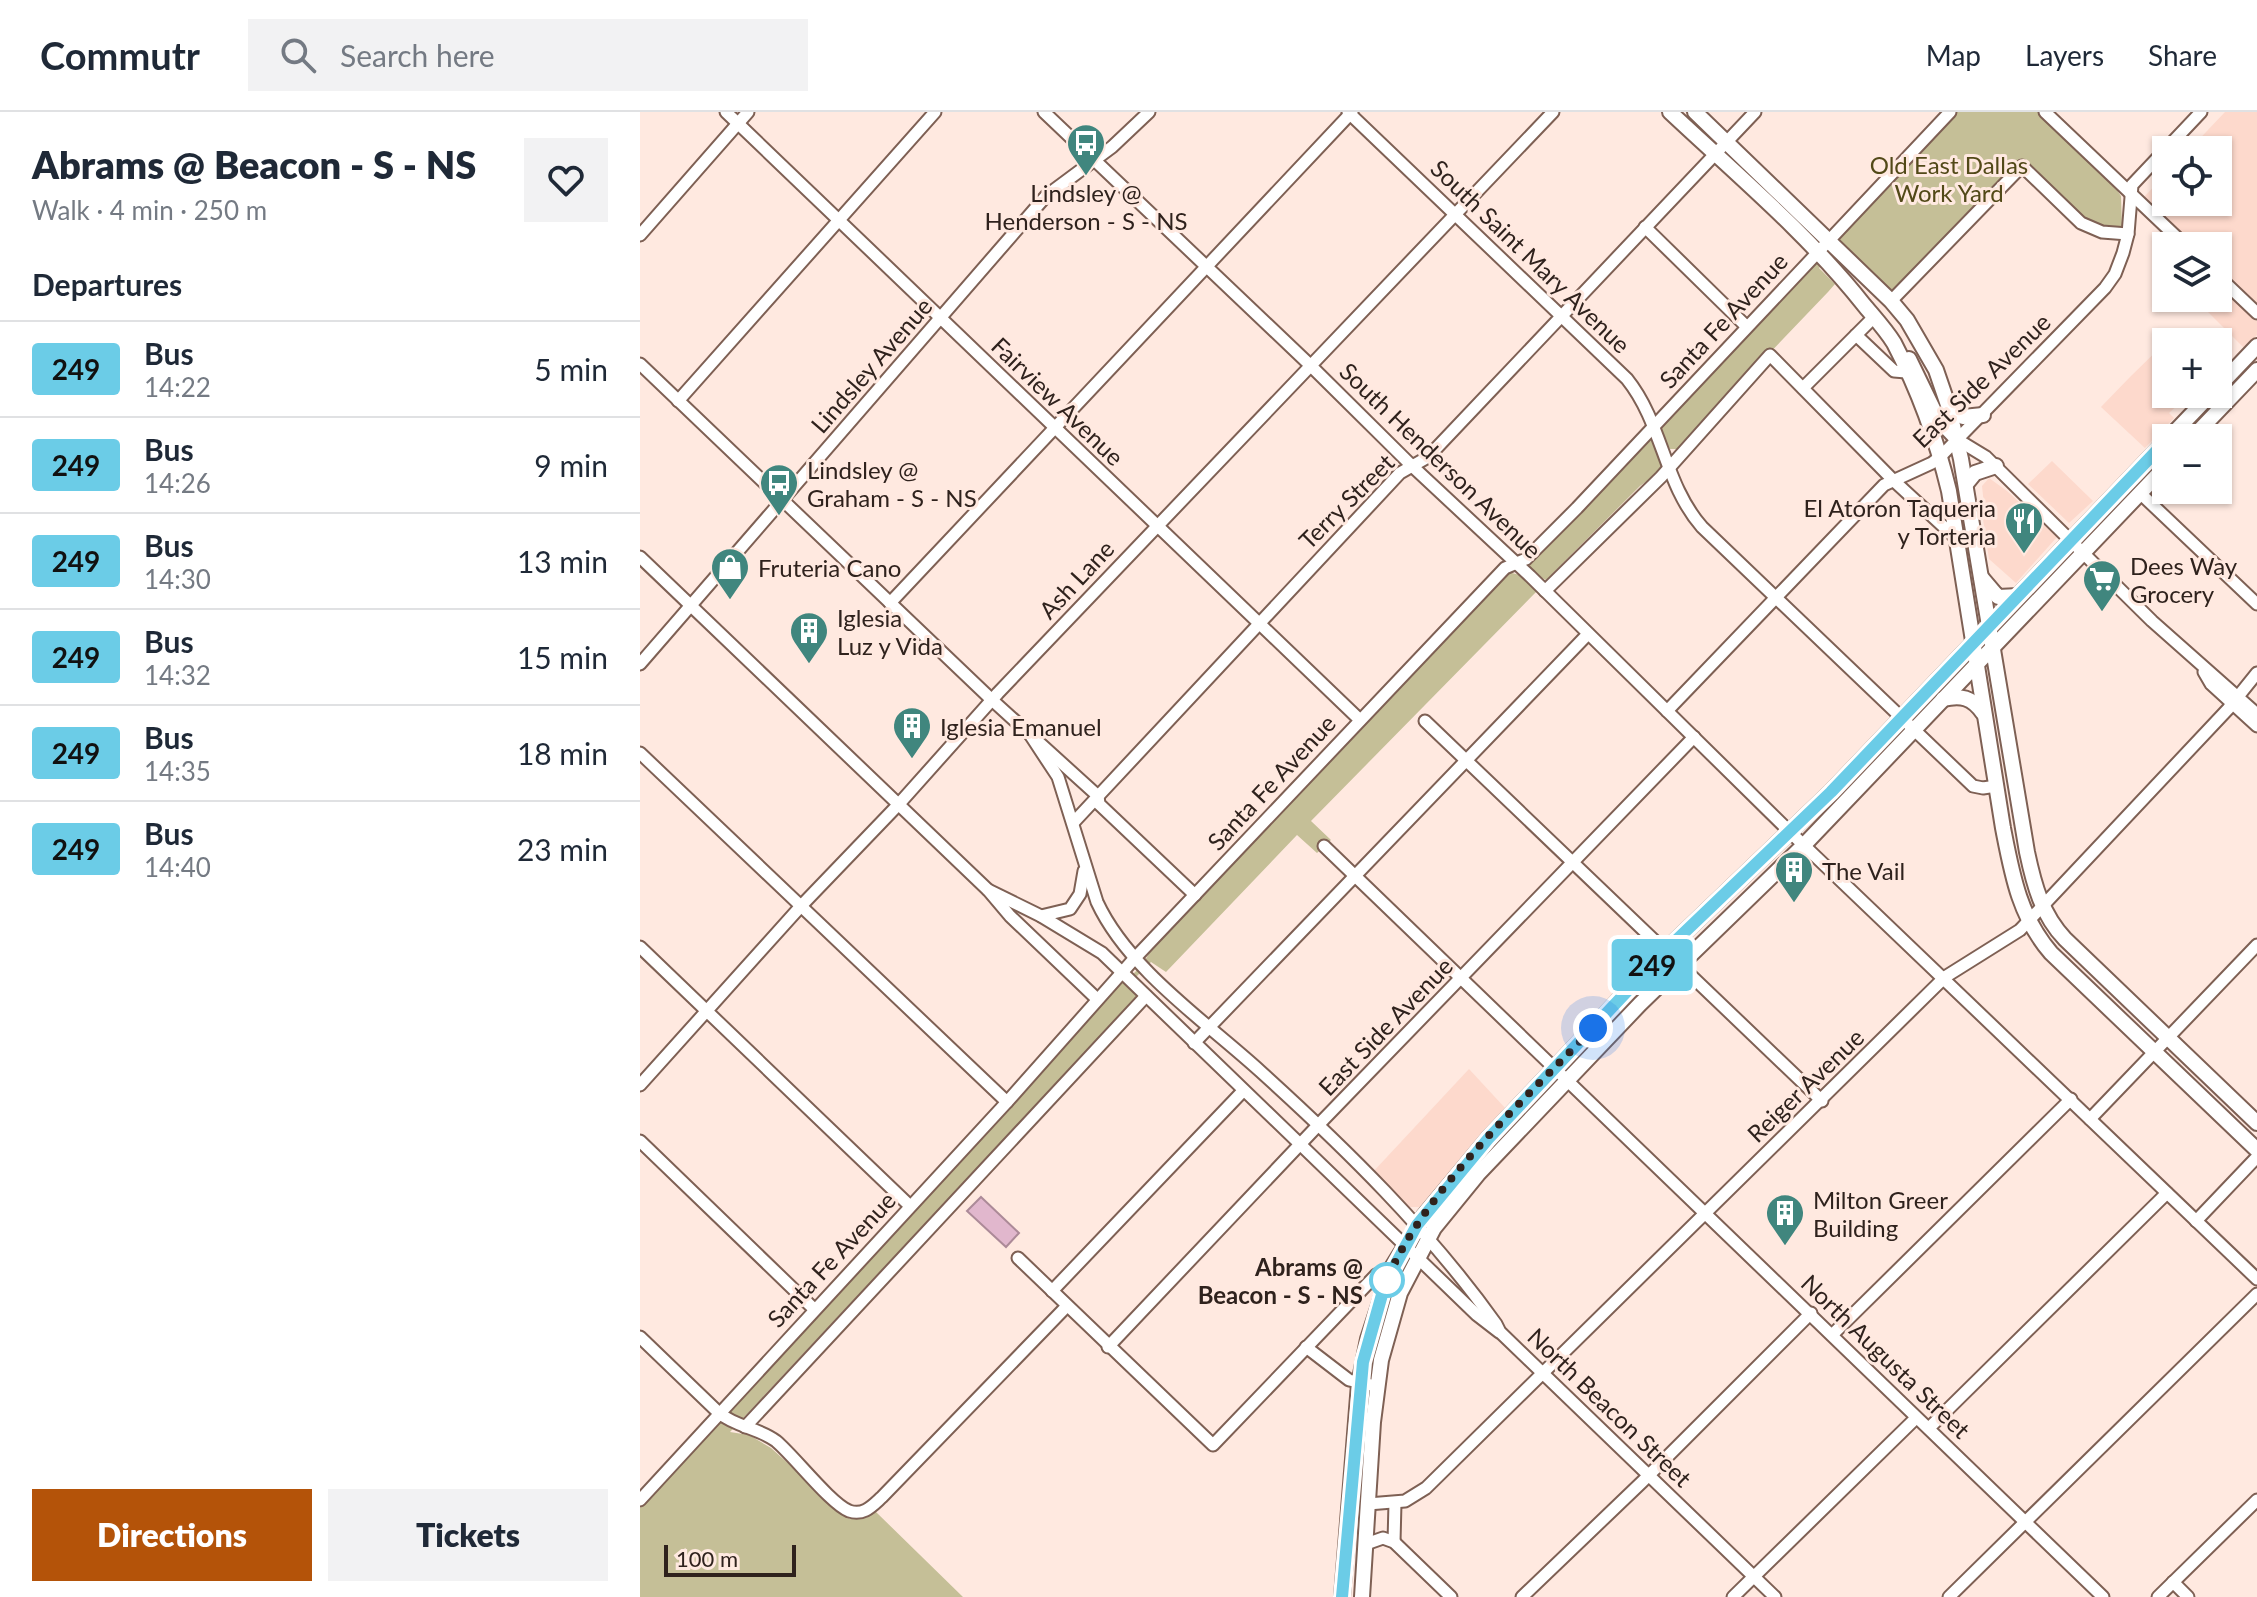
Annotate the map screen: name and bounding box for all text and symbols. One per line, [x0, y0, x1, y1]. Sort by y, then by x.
search box [248, 19, 808, 91]
text: Commutr [40, 32, 200, 78]
icon: search [276, 33, 320, 77]
text: Search here [340, 37, 495, 73]
text: Map [1926, 38, 1981, 72]
text: Layers [2025, 38, 2104, 72]
text: Share [2148, 38, 2217, 72]
bus stop icon: Lindsley @ Henderson - S - NS [1065, 122, 1107, 177]
map controls [2152, 136, 2232, 504]
button: locate [2152, 136, 2232, 216]
button: heart [524, 138, 608, 222]
text: Abrams @ Beacon - S - NS [32, 141, 476, 187]
park label: Old East Dallas Work Yard [1870, 150, 2028, 207]
street label: South Saint Mary Avenue [1425, 153, 1637, 359]
place label: Lindsley @ Henderson - S - NS [985, 178, 1187, 235]
text: Walk · 4 min · 250 m [32, 194, 267, 226]
button: layers [2152, 232, 2232, 312]
street label: Santa Fe Avenue [1653, 246, 1793, 394]
text: Departures [32, 266, 182, 302]
street label: Lindsley Avenue [804, 291, 938, 439]
street label: East Side Avenue [1906, 307, 2056, 453]
button: + [2152, 328, 2232, 408]
street label: Fairview Avenue [986, 331, 1130, 471]
text: Bus [144, 335, 194, 371]
text: 5 min [534, 351, 608, 387]
text: 249 [52, 352, 100, 386]
street label: South Henderson Avenue [1334, 356, 1548, 564]
text: 14:22 [144, 371, 211, 403]
button: − [2152, 424, 2232, 504]
text: Bus [144, 431, 194, 467]
text: 9 min [534, 447, 608, 483]
street label: Terry Street [1292, 447, 1400, 555]
text: 249 [52, 448, 100, 482]
place label: Lindsley @ Graham - S - NS [807, 455, 977, 512]
bus stop icon: Lindsley @ Graham - S - NS [758, 462, 800, 517]
text: 14:26 [144, 467, 211, 499]
place label: El Atoron Taqueria y Torteria [1804, 493, 1996, 550]
restaurant icon: El Atoron Taqueria y Torteria [2003, 500, 2045, 555]
text: Bus [144, 527, 194, 563]
street label: Ash Lane [1032, 534, 1120, 624]
text: 13 min [517, 543, 608, 579]
text: 249 [52, 544, 100, 578]
shop icon: Fruteria Cano [709, 546, 751, 601]
place label: Dees Way Grocery [2130, 551, 2238, 608]
place label: Fruteria Cano [758, 553, 901, 582]
supermarket icon: Dees Way Grocery [2081, 558, 2123, 613]
text: 14:30 [144, 563, 211, 595]
place label: Iglesia Luz y Vida [837, 603, 943, 660]
building icon: Iglesia Luz y Vida [788, 610, 830, 665]
text: Bus [144, 623, 194, 659]
text: 15 min [517, 639, 608, 675]
text: 249 [52, 640, 100, 674]
text: 14:32 [144, 659, 211, 691]
building icon: Iglesia Emanuel [891, 705, 933, 760]
street label: Santa Fe Avenue [1201, 708, 1341, 856]
place label: Iglesia Emanuel [940, 712, 1102, 741]
text: Bus [144, 719, 194, 755]
text: 18 min [517, 735, 608, 771]
text: 249 [52, 736, 100, 770]
text: 14:35 [144, 755, 211, 787]
text: Bus [144, 815, 194, 851]
text: 23 min [517, 831, 608, 867]
text: 249 [52, 832, 100, 866]
building icon: The Vail [1773, 849, 1815, 904]
text: 14:40 [144, 851, 211, 883]
place label: The Vail [1822, 856, 1905, 885]
line badge: 249 [1606, 939, 1698, 991]
text: 249 [1628, 948, 1676, 982]
street label: East Side Avenue [1312, 951, 1458, 1101]
your location [1573, 1008, 1613, 1048]
street label: Reiger Avenue [1741, 1022, 1869, 1148]
street label: Santa Fe Avenue [761, 1185, 901, 1333]
place label: Milton Greer Building [1813, 1185, 1948, 1242]
building icon: Milton Greer Building [1764, 1192, 1806, 1247]
place label: Abrams @ Beacon - S - NS [1198, 1252, 1363, 1309]
marker: Abrams @ Beacon - S - NS [1370, 1263, 1404, 1297]
street label: North Augusta Street [1796, 1268, 1977, 1444]
street label: North Beacon Street [1522, 1322, 1698, 1493]
button: Directions [32, 1489, 312, 1581]
button: Tickets [328, 1489, 608, 1581]
scale bar [664, 1541, 796, 1577]
text: 100 m [676, 1545, 738, 1572]

